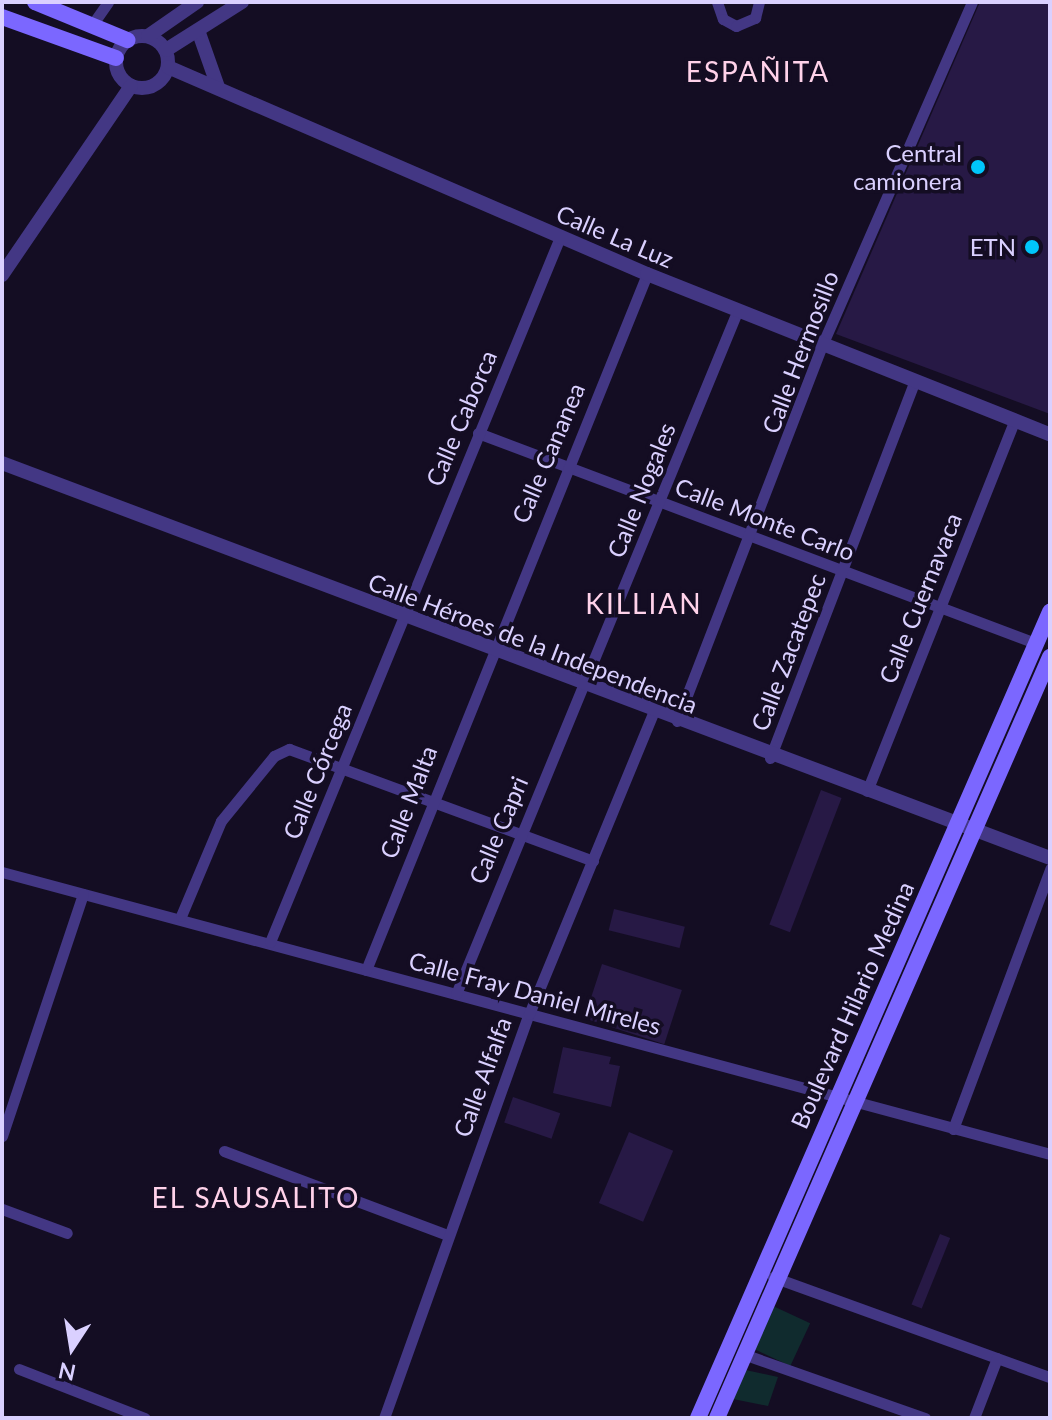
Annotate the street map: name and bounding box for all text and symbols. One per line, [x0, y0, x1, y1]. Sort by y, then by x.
district label: ESPAÑITA [686, 54, 830, 88]
place label: Central camionera [853, 139, 962, 195]
marker: Central camionera [969, 158, 987, 176]
street label: Calle La Luz [552, 198, 678, 274]
place label: ETN [970, 233, 1016, 261]
marker: ETN [1023, 238, 1041, 256]
street label: Calle Hermosillo [756, 267, 844, 437]
street label: Calle Caborca [419, 346, 503, 490]
street label: Calle Cananea [506, 379, 590, 527]
street label: Calle Nogales [601, 418, 681, 562]
street label: Calle Monte Carlo [671, 471, 859, 567]
street label: Calle Cuernavaca [873, 509, 967, 687]
street label: Calle Héroes de la Independencia [364, 567, 702, 719]
street label: Calle Zacatepec [745, 569, 831, 735]
district label: KILLIAN [585, 586, 703, 620]
street label: Calle Córcega [277, 699, 357, 843]
street label: Calle Malta [373, 742, 443, 862]
street label: Calle Capri [462, 772, 534, 888]
street label: Boulevard Hilario Medina [785, 877, 919, 1133]
street label: Calle Fray Daniel Mireles [406, 945, 664, 1041]
street label: Calle Alfalfa [447, 1013, 517, 1141]
district label: EL SAUSALITO [151, 1180, 361, 1214]
north arrow [32, 1308, 112, 1388]
text: N [56, 1357, 78, 1387]

